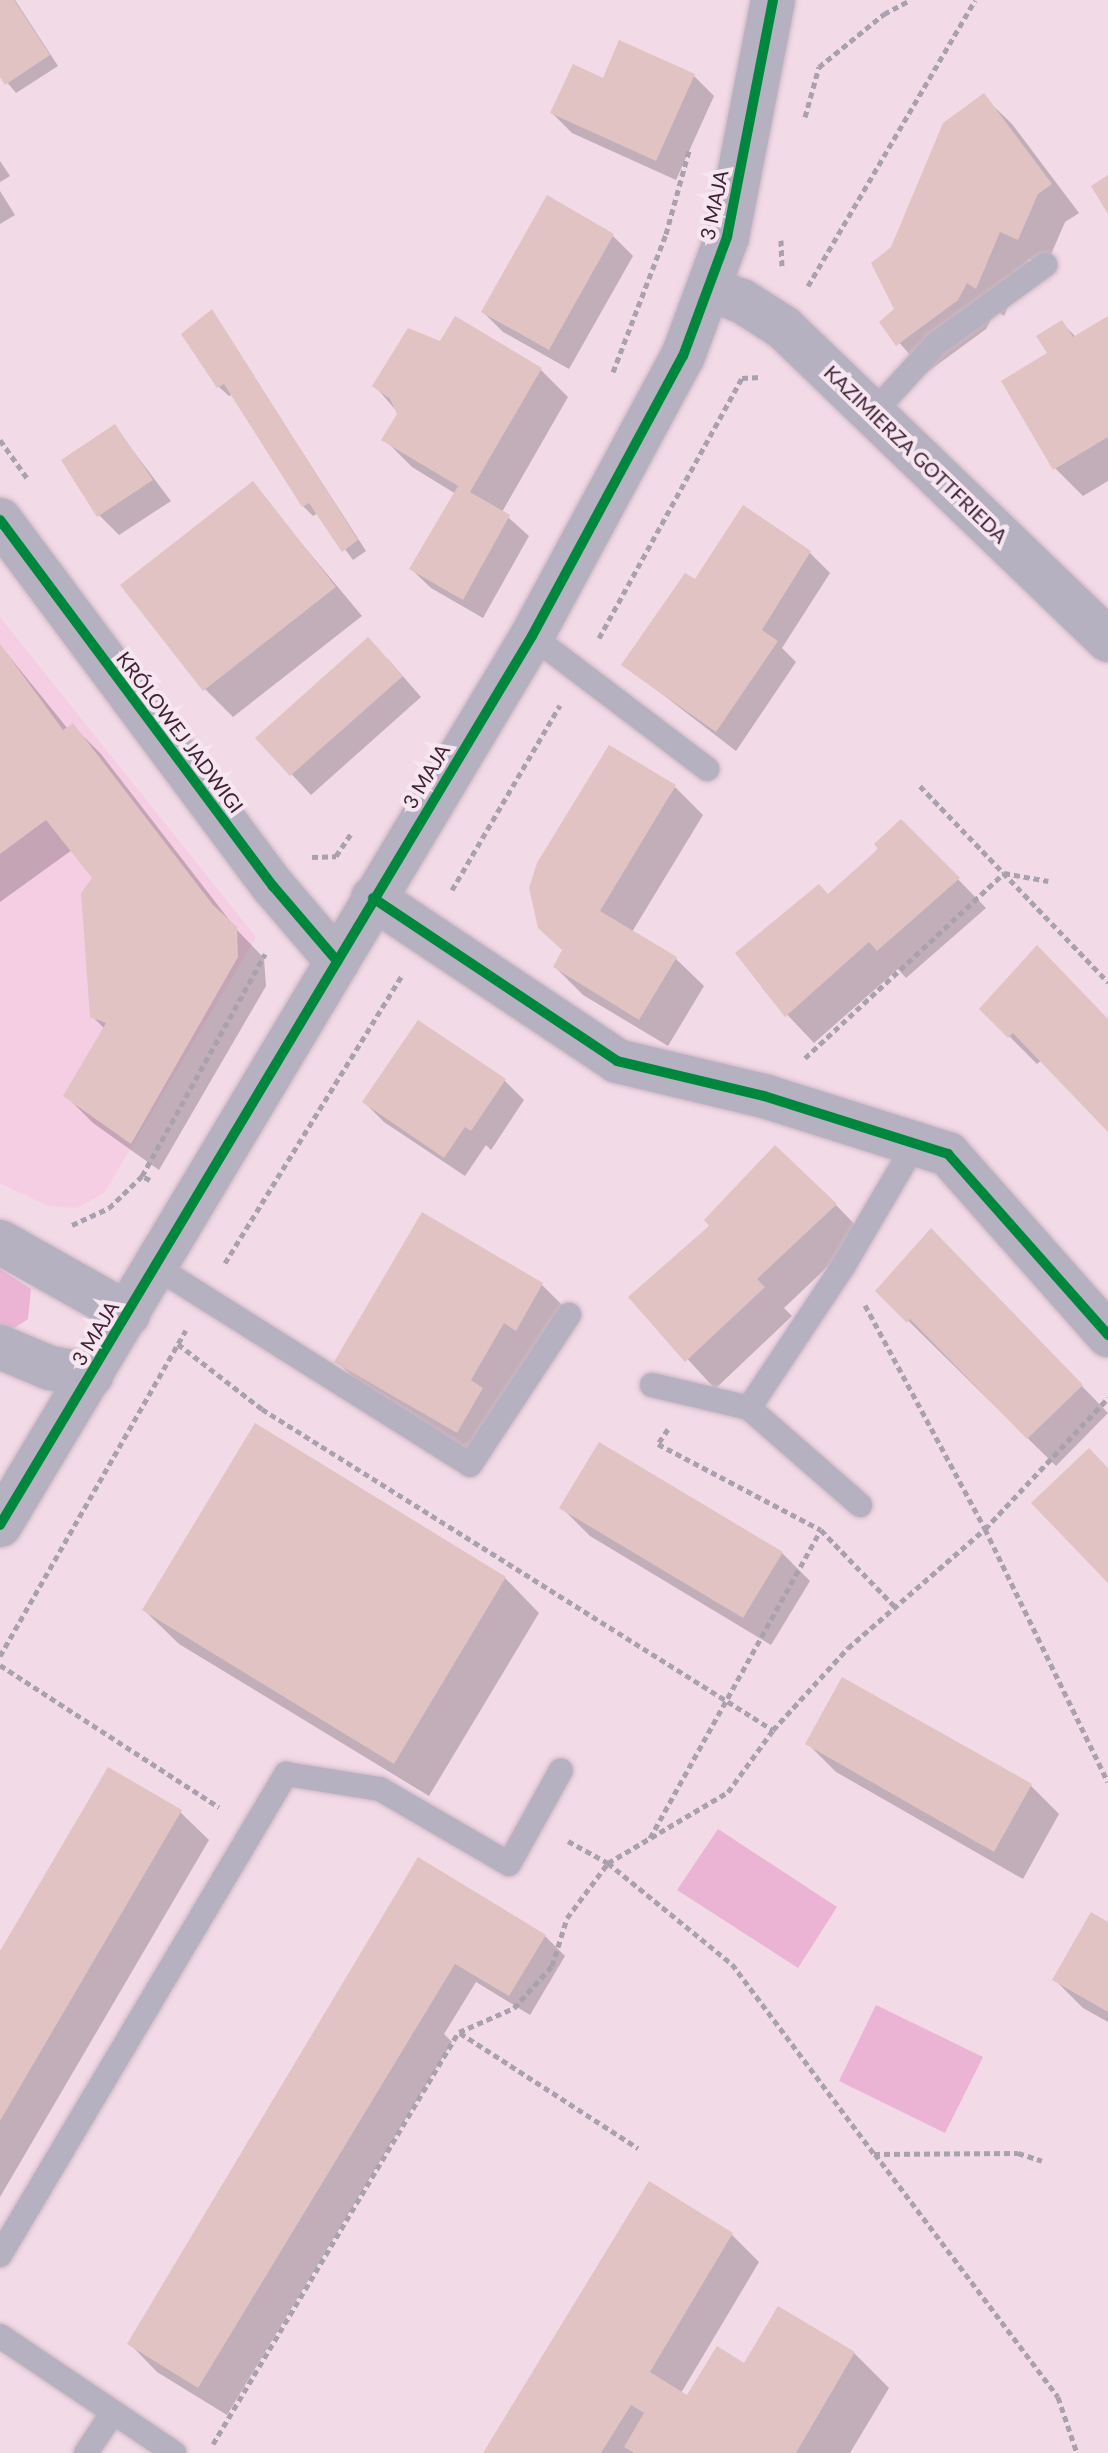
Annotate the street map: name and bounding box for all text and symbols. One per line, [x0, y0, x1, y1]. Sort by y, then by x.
street label: 3 MAJA [695, 168, 733, 242]
street label: KAZIMIERZA GOTTFRIEDA [819, 360, 1013, 548]
street label: KRÓLOWEJ JADWIGI [111, 646, 249, 818]
street label: 3 MAJA [398, 740, 454, 812]
street label: 3 MAJA [67, 1297, 123, 1369]

